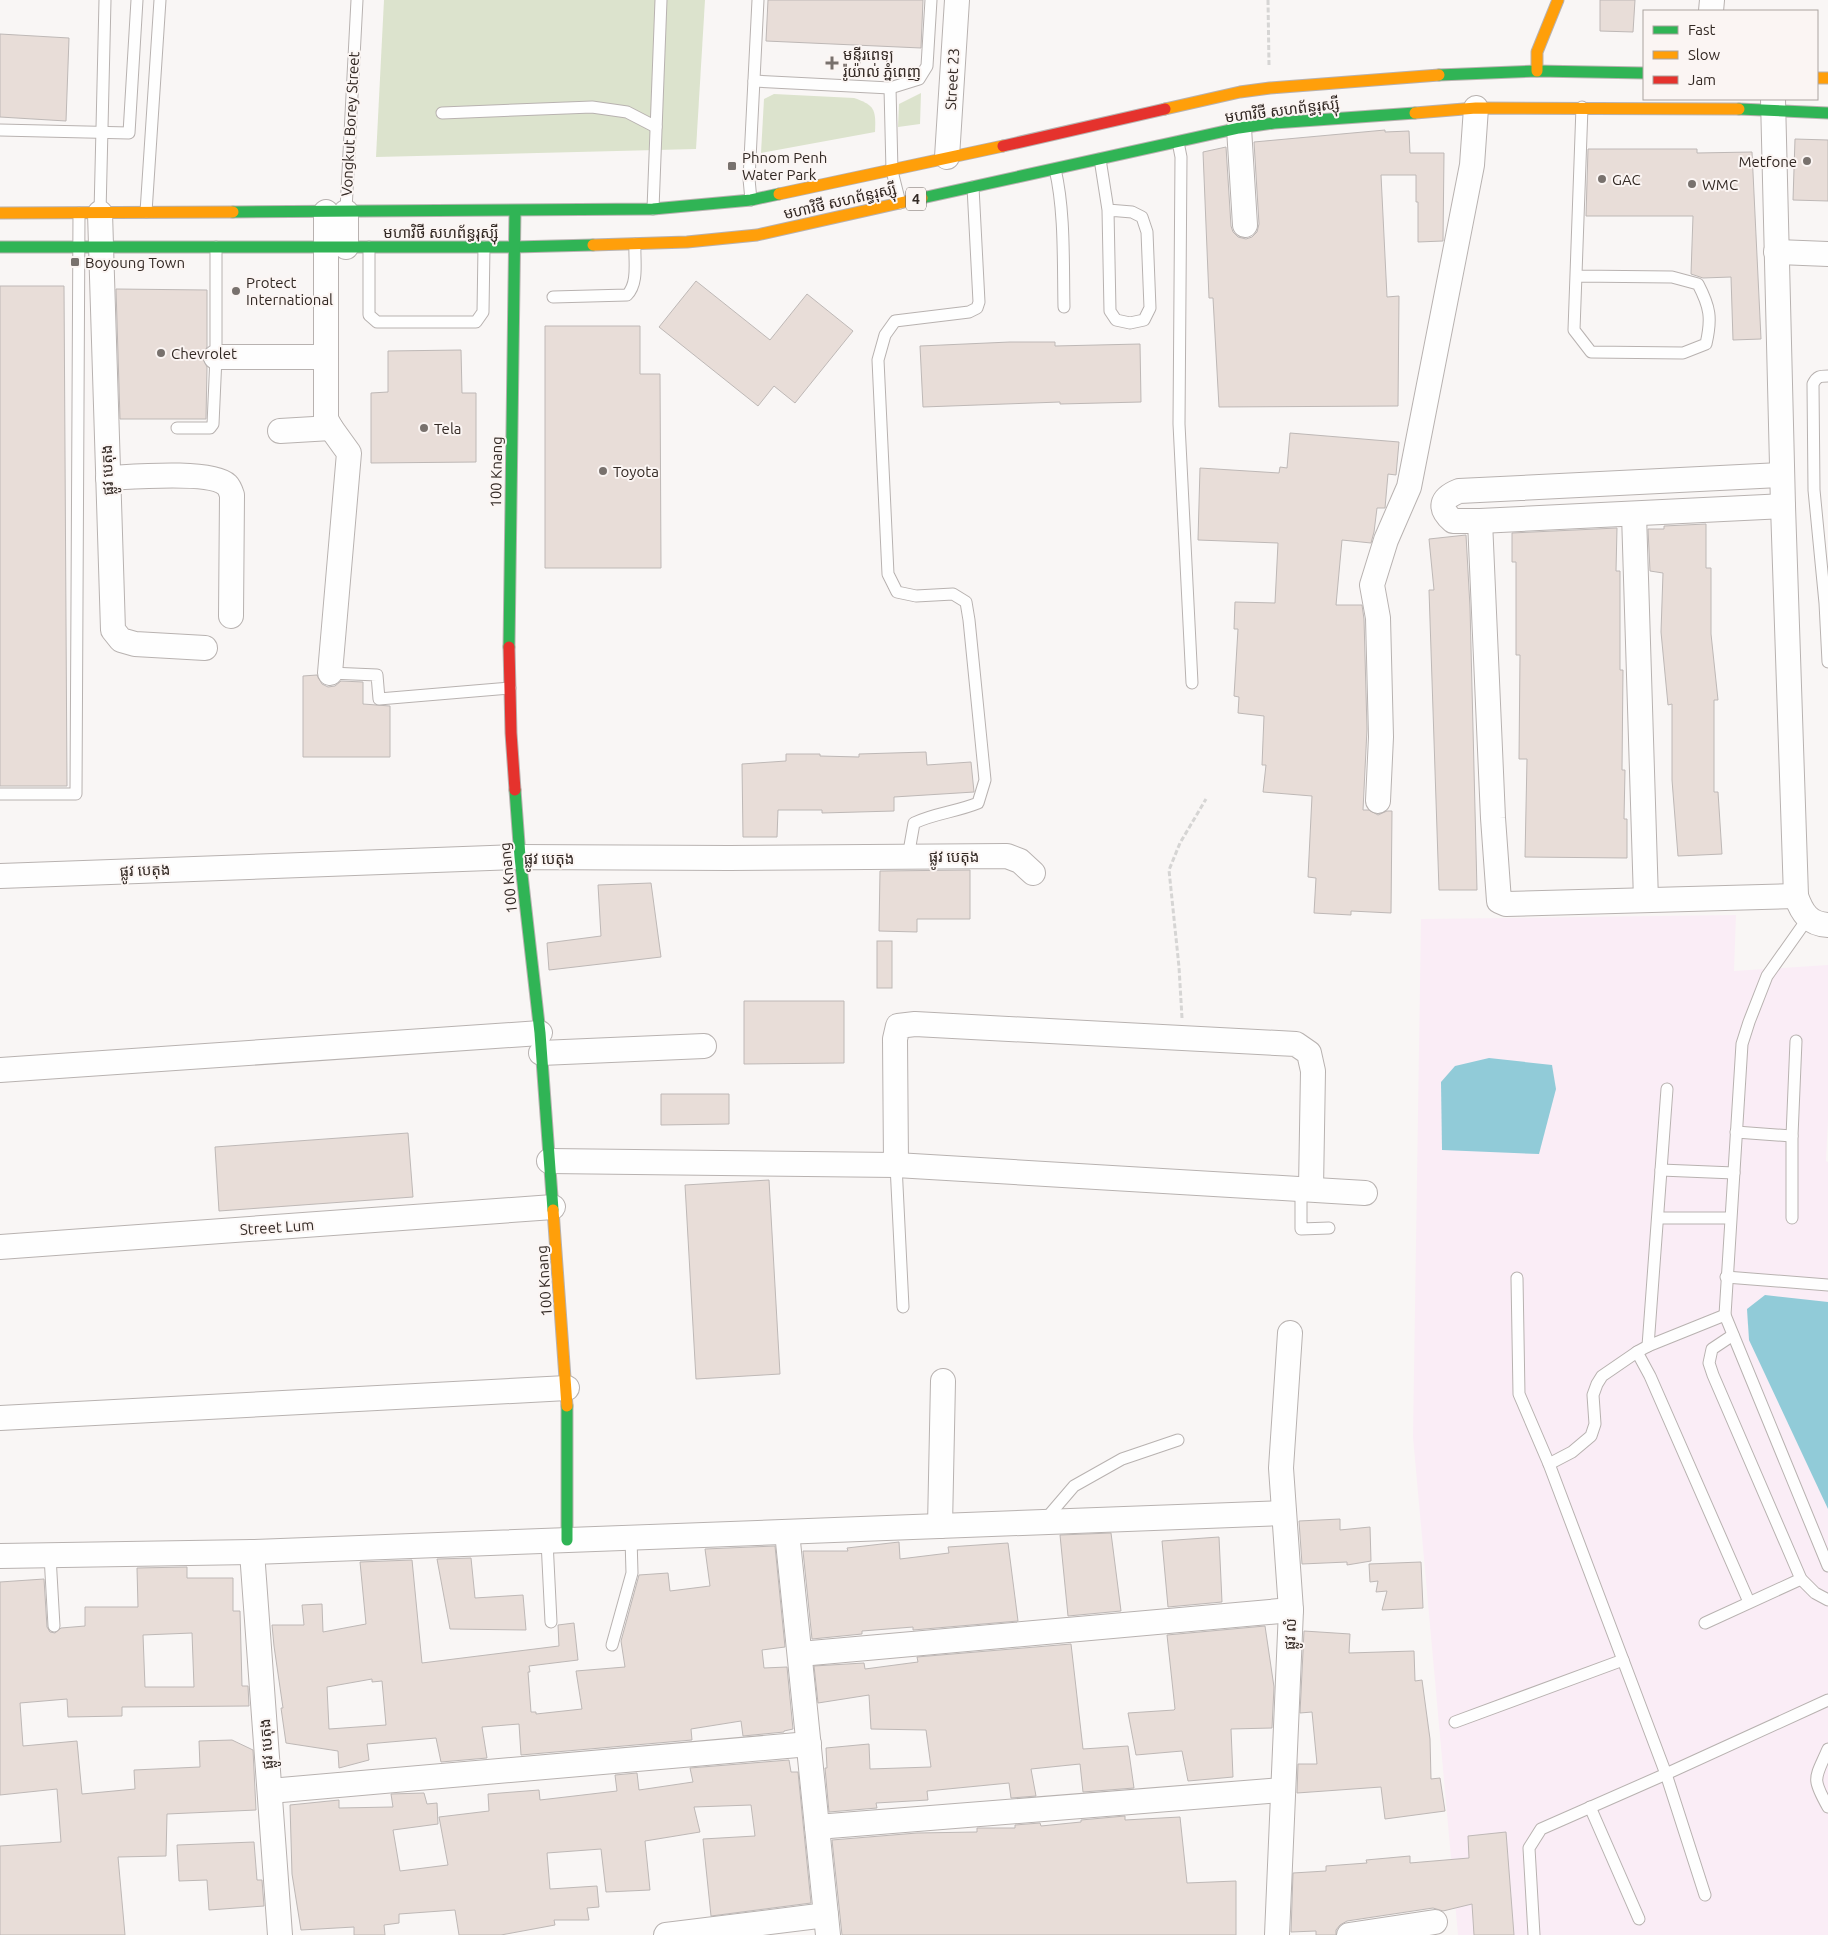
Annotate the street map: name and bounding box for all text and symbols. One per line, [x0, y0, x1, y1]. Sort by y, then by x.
legend [1643, 10, 1818, 100]
text: Fast [1688, 21, 1716, 38]
place label: មន្ទីរពេទ្យ រ៉ូយ៉ាល់ ភ្នំពេញ [843, 46, 921, 81]
text: Slow [1688, 46, 1721, 63]
street label: Street 23 [942, 47, 962, 111]
street label: Vongkut Borey Street [338, 51, 362, 197]
marker: មន្ទីរពេទ្យ រ៉ូយ៉ាល់ ភ្នំពេញ [825, 56, 839, 70]
text: Jam [1688, 71, 1716, 88]
street label: មហាវិថី សហព័ន្ធរុស្ស៊ី [1224, 94, 1341, 130]
place label: Phnom Penh Water Park [742, 149, 827, 183]
place label: Metfone [1738, 153, 1797, 170]
marker: Metfone [1801, 155, 1813, 167]
marker: Phnom Penh Water Park [726, 160, 738, 172]
place label: GAC [1612, 171, 1641, 188]
marker: GAC [1596, 173, 1608, 185]
place label: WMC [1702, 176, 1738, 193]
marker: WMC [1686, 178, 1698, 190]
street label: មហាវិថី សហព័ន្ធរុស្ស៊ី [782, 179, 899, 227]
road number: 4 [906, 188, 926, 210]
street label: មហាវិថី សហព័ន្ធរុស្ស៊ី [383, 223, 499, 245]
place label: Boyoung Town [85, 254, 185, 271]
marker: Boyoung Town [69, 256, 81, 268]
place label: Protect International [246, 274, 333, 308]
marker: Protect International [230, 285, 242, 297]
place label: Chevrolet [171, 345, 237, 362]
marker: Chevrolet [155, 347, 167, 359]
place label: Tela [434, 420, 462, 437]
marker: Tela [418, 422, 430, 434]
street label: 100 Knang [487, 436, 505, 508]
street label: ផ្លូវ បេតុង [98, 444, 122, 496]
place label: Toyota [613, 463, 659, 480]
marker: Toyota [597, 465, 609, 477]
street label: 100 Knang [496, 842, 520, 914]
street label: ផ្លូវ បេតុង [929, 848, 979, 870]
street label: ផ្លូវ បេតុង [524, 850, 574, 872]
street label: ផ្លូវ បេតុង [119, 861, 171, 885]
street label: Street Lum [239, 1216, 315, 1238]
street label: 100 Knang [533, 1245, 555, 1317]
street label: ផ្លូវ លំ [1281, 1618, 1305, 1651]
street label: ផ្លូវ បេតុង [256, 1718, 282, 1770]

